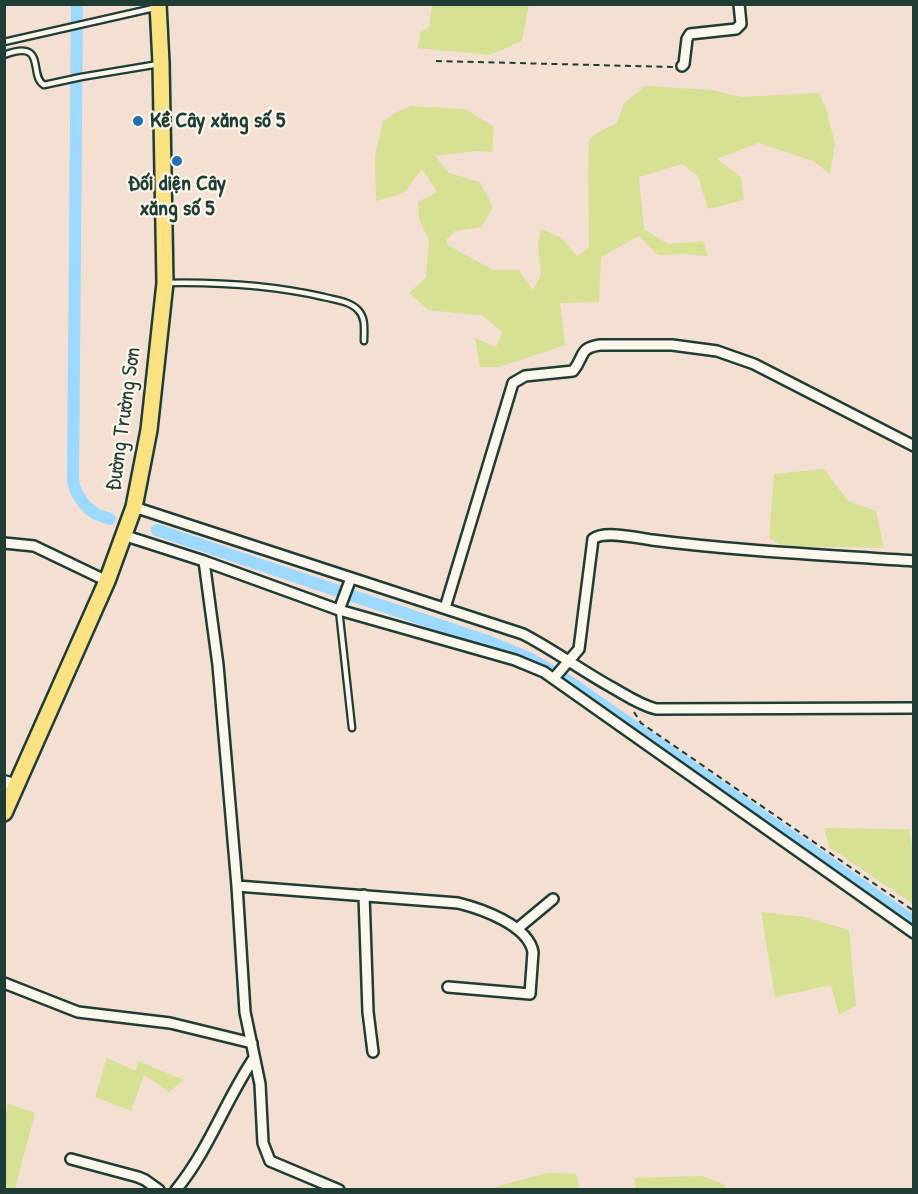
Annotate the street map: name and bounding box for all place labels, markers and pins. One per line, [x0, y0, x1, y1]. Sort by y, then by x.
place label: Kề Cây xăng số 5 [150, 108, 285, 134]
marker: Kề Cây xăng số 5 [131, 114, 145, 128]
marker: Đối diện Cây xăng số 5 [170, 154, 184, 168]
place label: Đối diện Cây xăng số 5 [128, 171, 226, 222]

